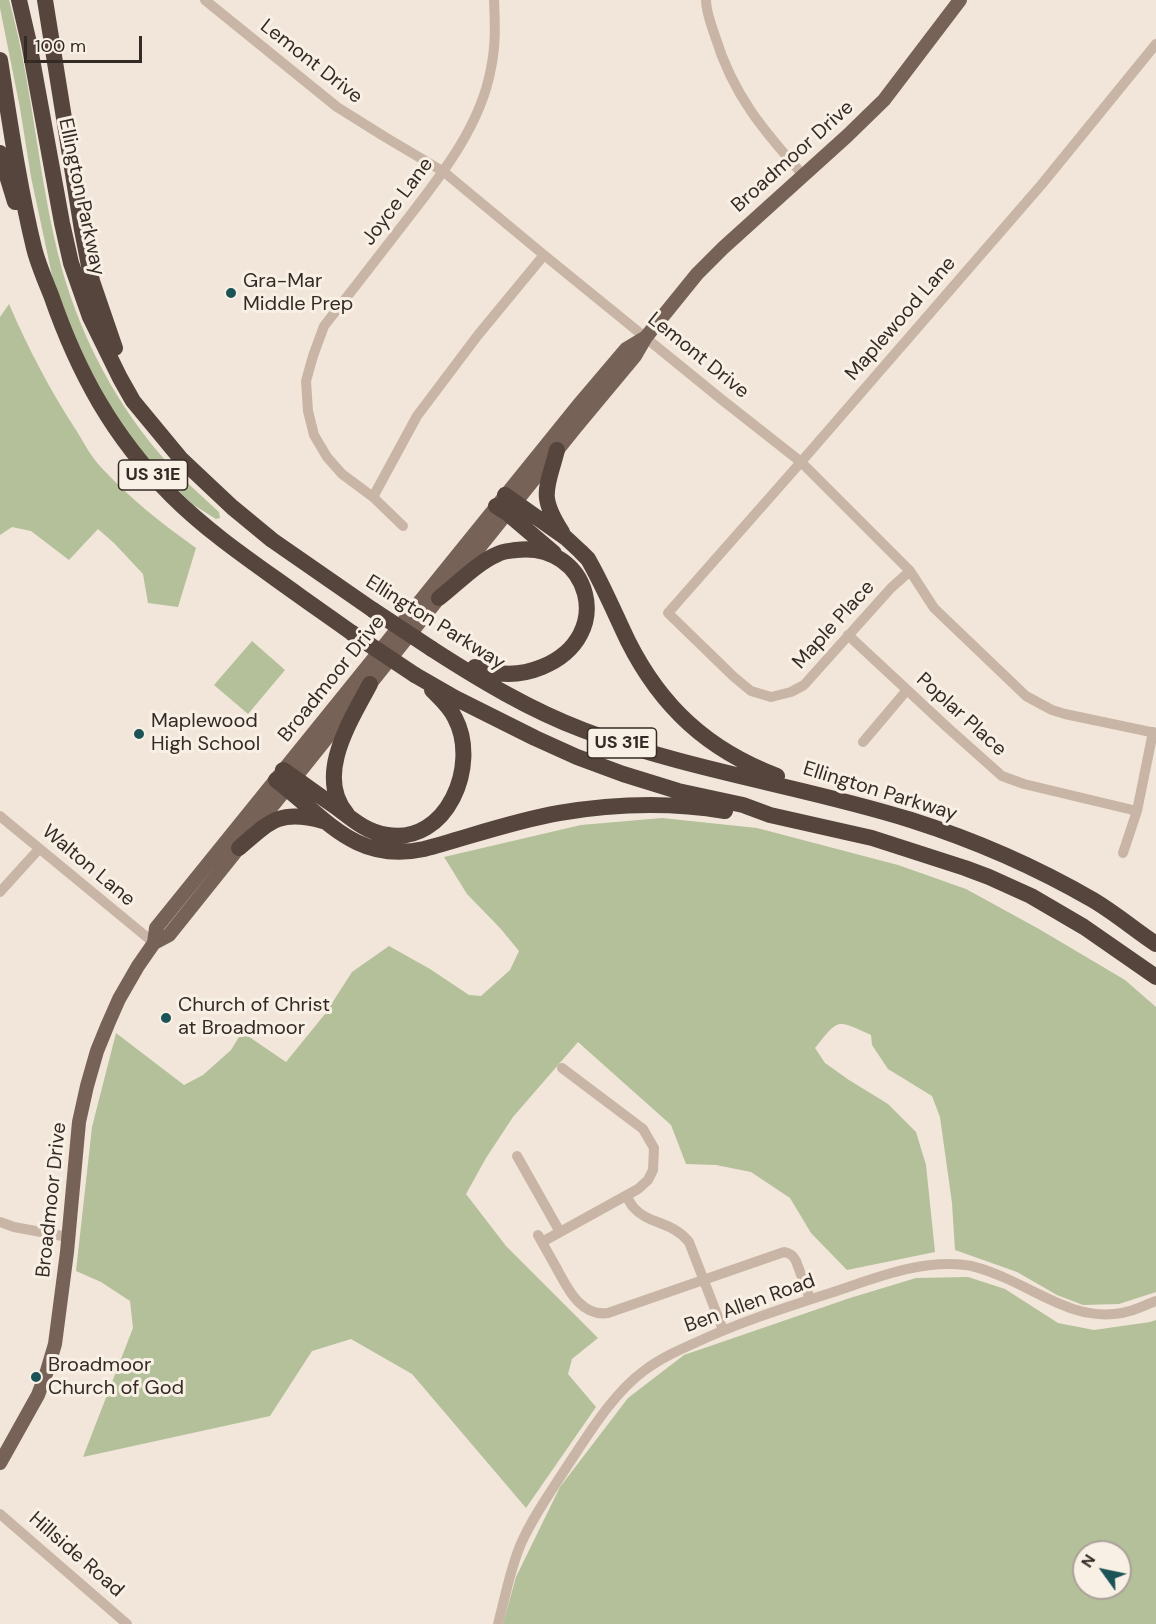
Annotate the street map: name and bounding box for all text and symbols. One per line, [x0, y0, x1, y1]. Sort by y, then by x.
street label: Lemont Drive [255, 15, 367, 109]
scale bar [27, 24, 146, 62]
text: 100 m [35, 34, 86, 58]
street label: Broadmoor Drive [727, 96, 859, 218]
street label: Ellington Parkway [53, 116, 109, 278]
street label: Joyce Lane [357, 153, 439, 251]
street label: Maplewood Lane [841, 252, 961, 386]
place label: Gra-Mar Middle Prep [243, 270, 353, 317]
marker: Gra-Mar Middle Prep [224, 286, 238, 300]
street label: Lemont Drive [643, 308, 753, 404]
road number: US 31E [118, 460, 188, 490]
street label: Ellington Parkway [361, 570, 509, 676]
street label: Maple Place [788, 576, 880, 674]
street label: Broadmoor Drive [274, 611, 390, 747]
street label: Poplar Place [911, 668, 1011, 762]
place label: Maplewood High School [151, 710, 260, 757]
marker: Maplewood High School [132, 727, 146, 741]
road number: US 31E [588, 728, 656, 758]
street label: Ellington Parkway [800, 757, 960, 827]
street label: Walton Lane [37, 820, 139, 912]
place label: Church of Christ at Broadmoor [178, 994, 330, 1041]
marker: Church of Christ at Broadmoor [159, 1011, 173, 1025]
street label: Broadmoor Drive [32, 1121, 72, 1279]
street label: Ben Allen Road [681, 1269, 819, 1339]
place label: Broadmoor Church of God [48, 1354, 184, 1401]
marker: Broadmoor Church of God [29, 1370, 43, 1384]
street label: Hillside Road [24, 1507, 128, 1603]
north arrow [1072, 1540, 1132, 1600]
text: N [1076, 1550, 1100, 1572]

